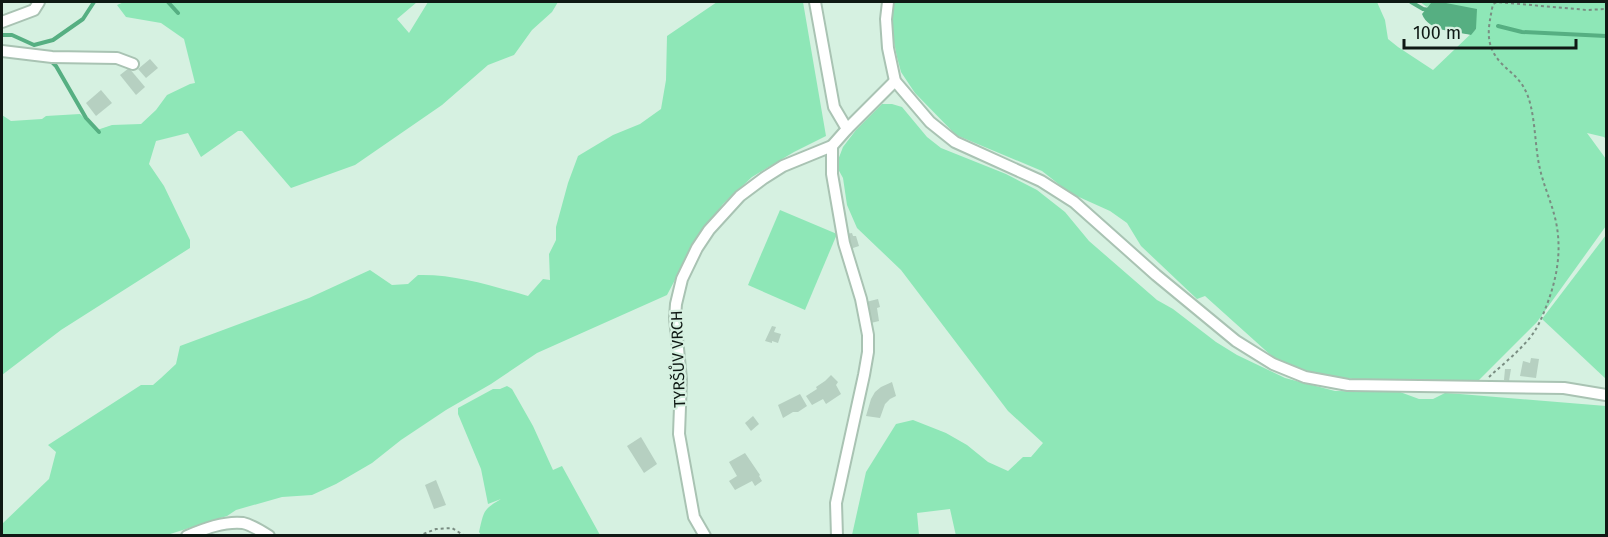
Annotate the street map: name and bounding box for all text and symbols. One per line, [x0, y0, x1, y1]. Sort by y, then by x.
scale bar [1404, 12, 1576, 50]
text: 100 m [1413, 22, 1461, 44]
street label: TYRŠŮV VRCH [666, 310, 689, 408]

